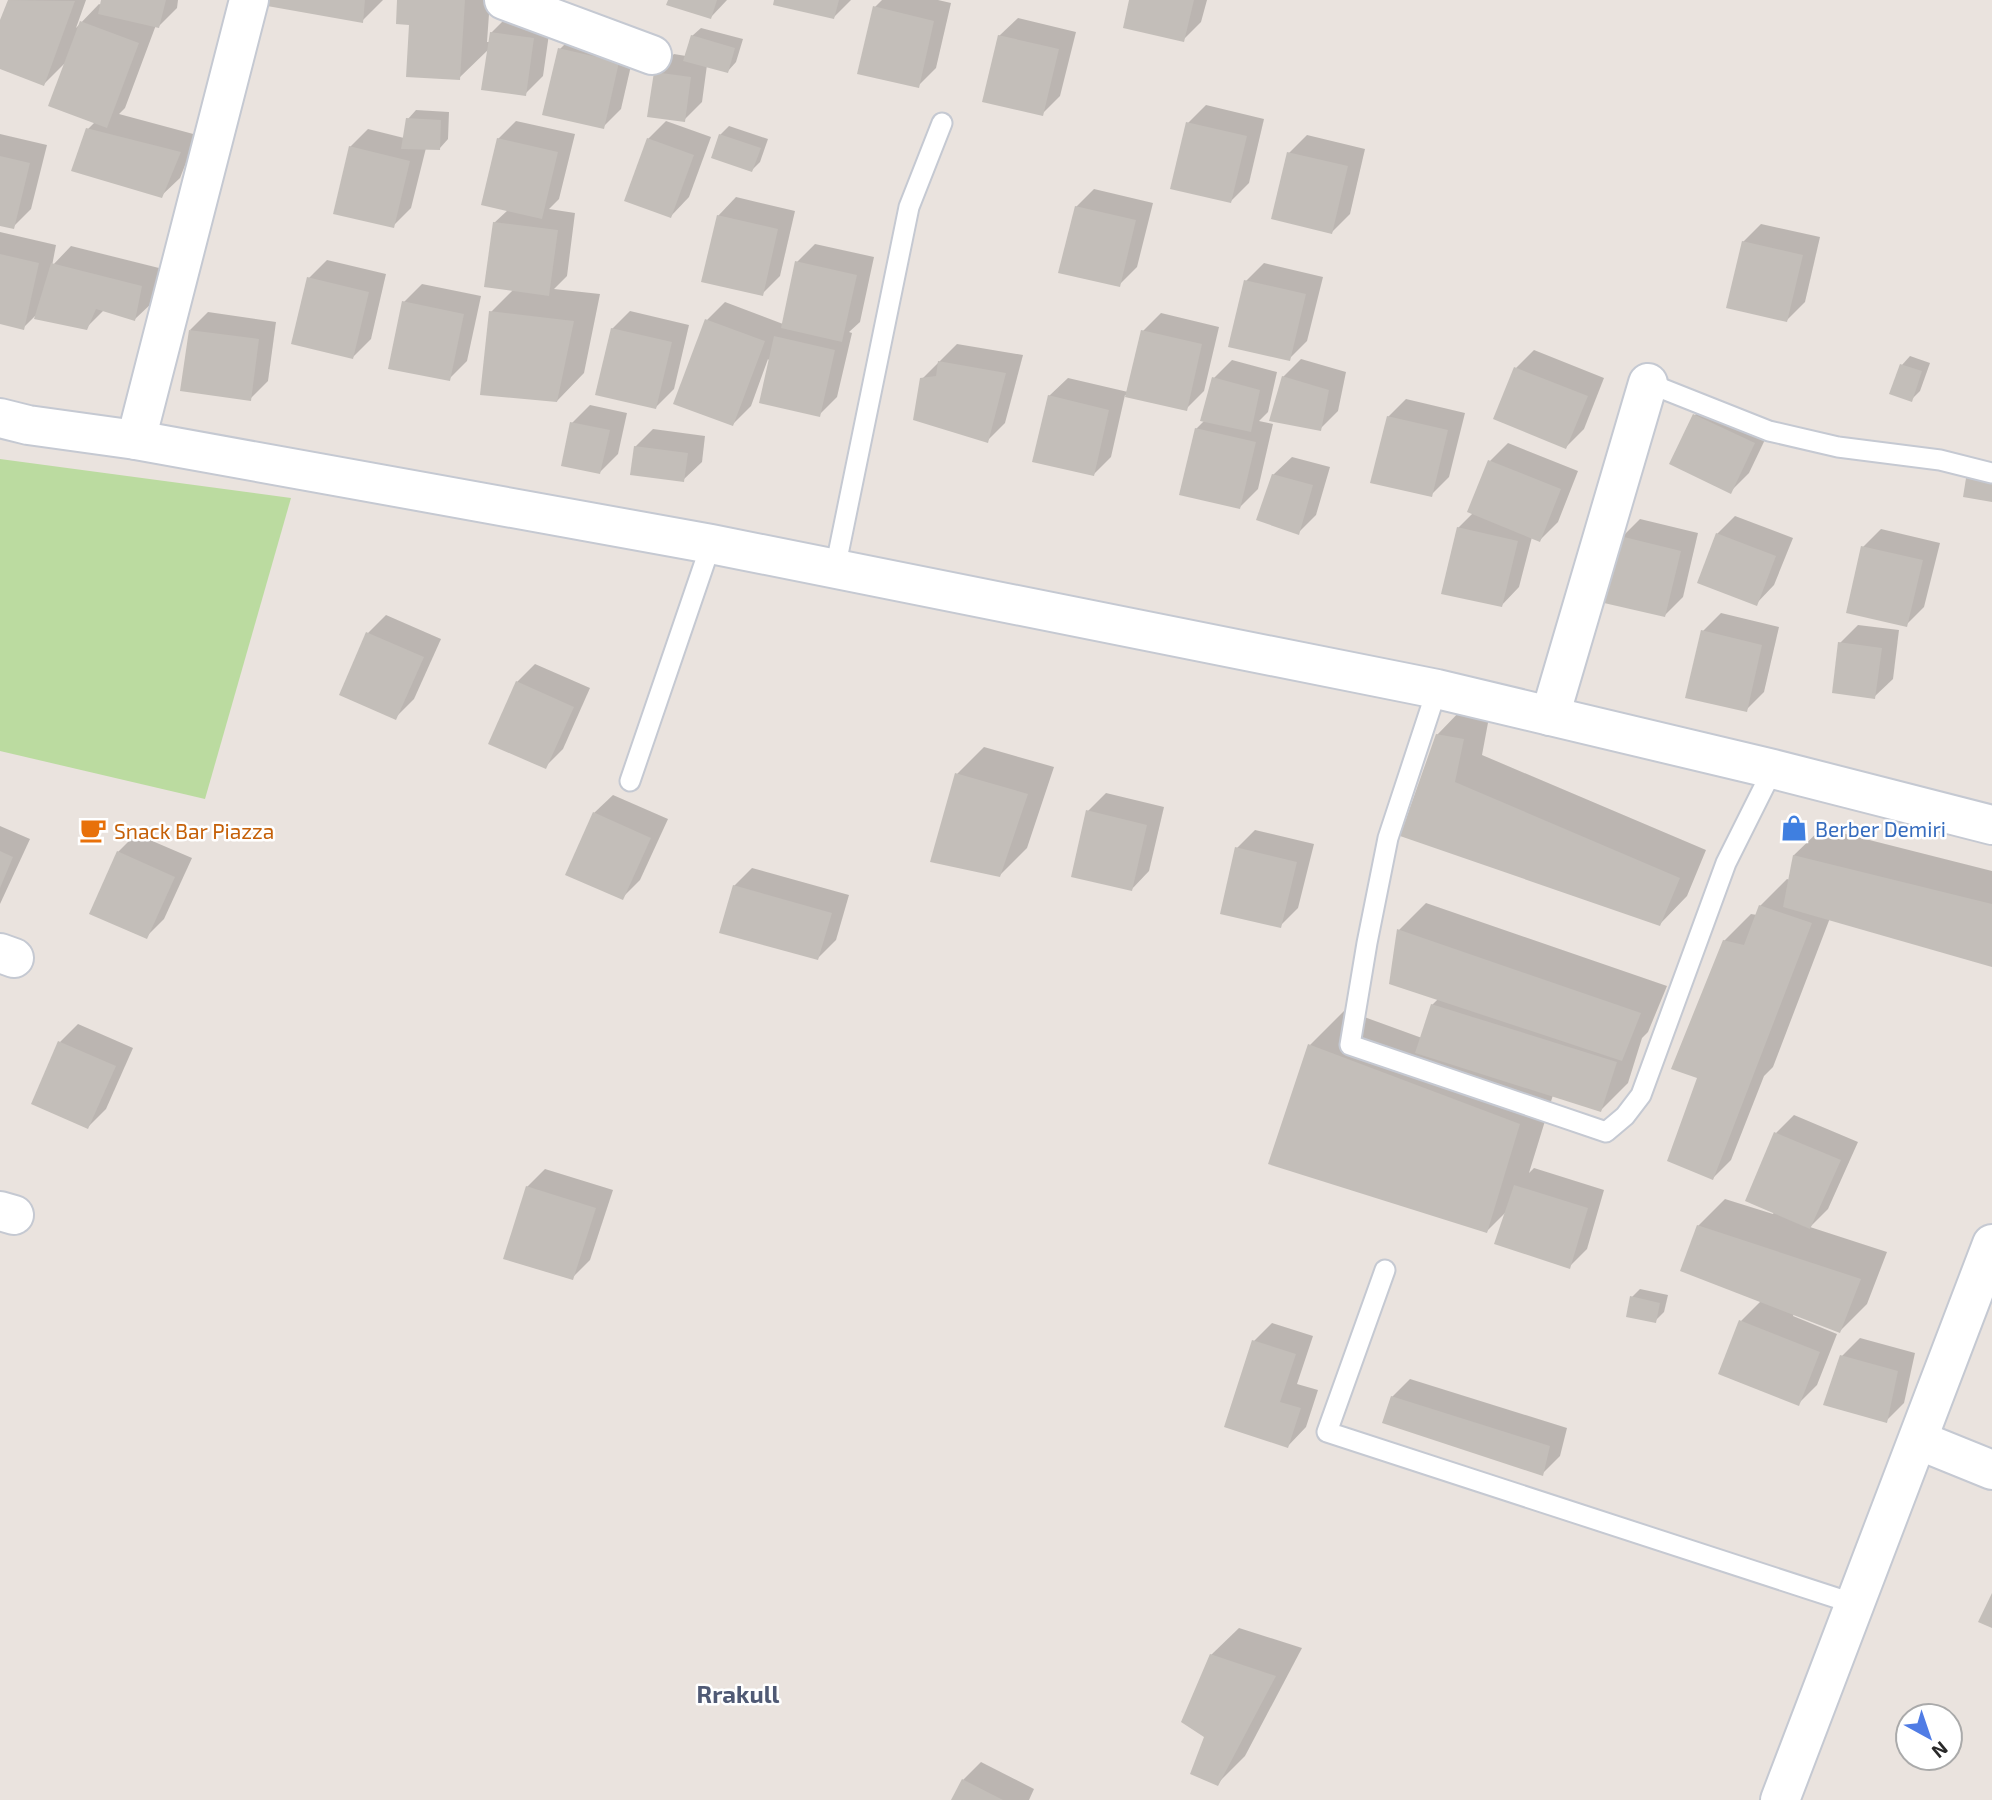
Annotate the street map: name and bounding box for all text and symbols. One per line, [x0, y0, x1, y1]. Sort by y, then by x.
shop icon: Berber Demiri [1779, 813, 1809, 843]
cafe icon: Snack Bar Piazza [78, 815, 108, 845]
place label: Berber Demiri [1815, 816, 1946, 841]
place label: Snack Bar Piazza [114, 818, 274, 843]
district label: Rrakull [697, 1679, 780, 1708]
north arrow [1894, 1702, 1964, 1772]
text: N [1928, 1737, 1953, 1764]

